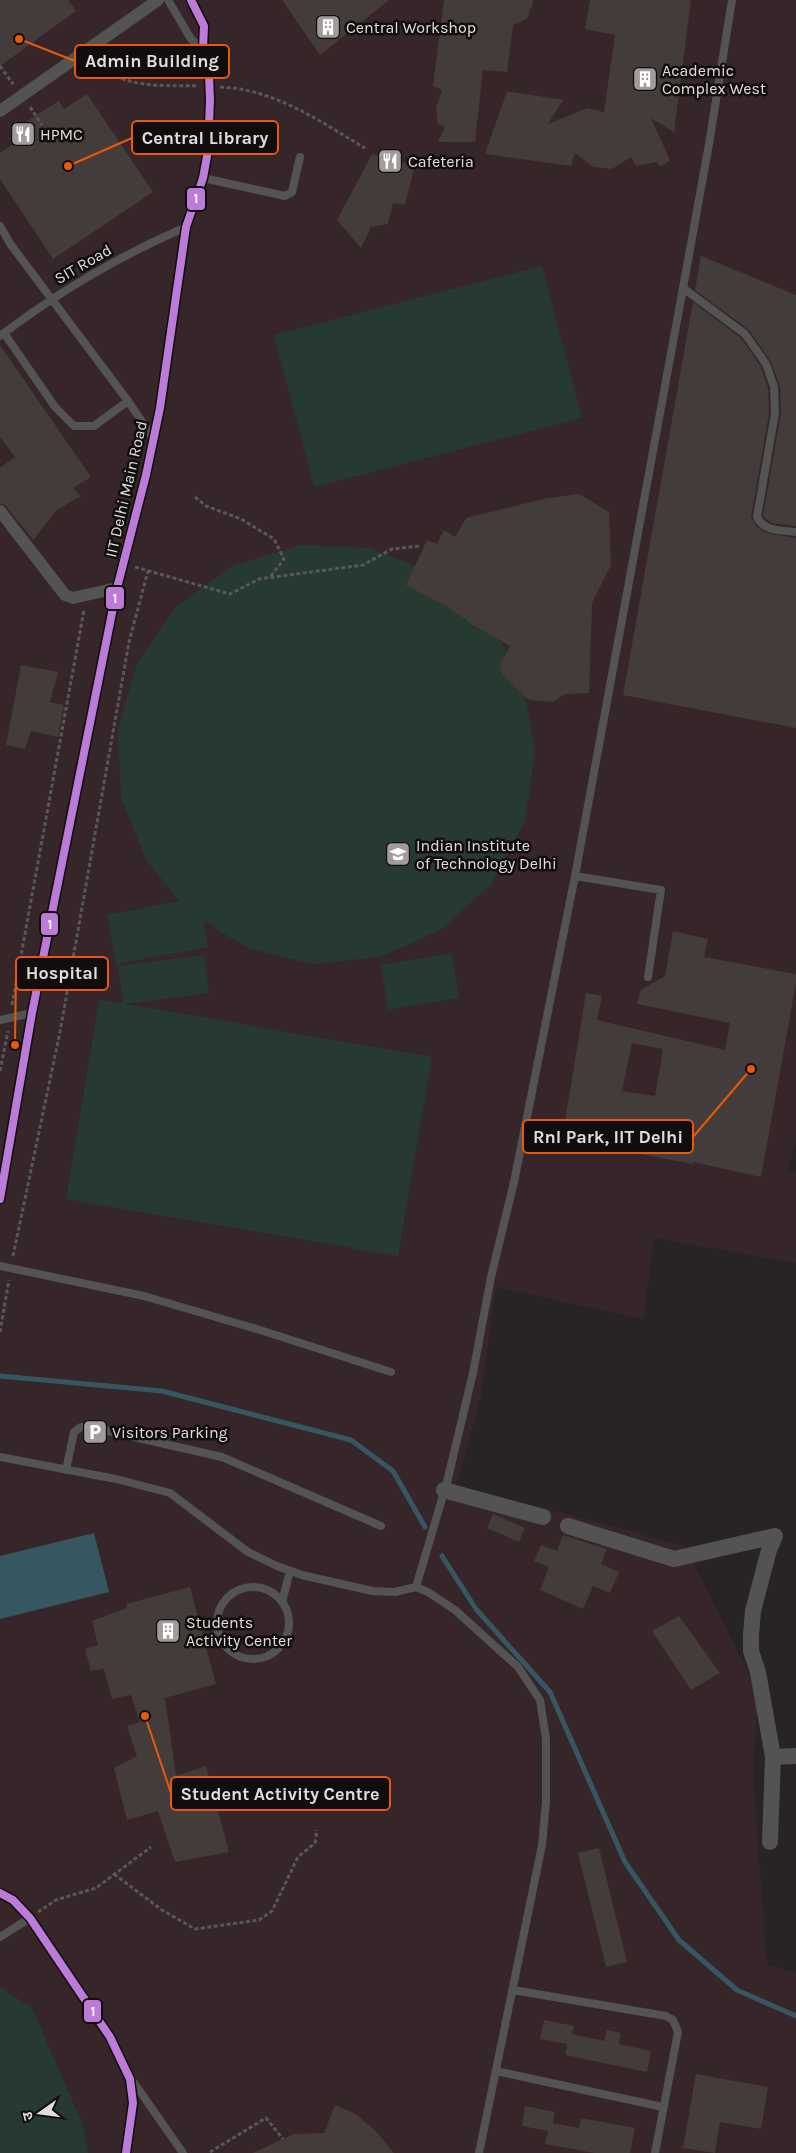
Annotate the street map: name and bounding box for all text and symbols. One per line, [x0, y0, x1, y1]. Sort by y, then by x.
building icon: Central Workshop [315, 14, 341, 40]
place label: Central Workshop [346, 18, 476, 37]
callout: Admin Building [75, 45, 229, 78]
text: Admin Building [85, 50, 220, 72]
place label: Academic Complex West [662, 61, 766, 98]
building icon: Academic Complex West [632, 66, 658, 92]
restaurant icon: HPMC [10, 121, 36, 147]
callout: Central Library [132, 121, 278, 154]
place label: HPMC [40, 125, 83, 144]
text: Central Library [142, 127, 268, 149]
restaurant icon: Cafeteria [377, 148, 403, 174]
place label: Cafeteria [408, 152, 474, 171]
line badge: 1 [186, 187, 206, 211]
text: 1 [194, 190, 199, 207]
street label: SIT Road [51, 240, 115, 288]
street label: IIT Delhi Main Road [101, 419, 151, 559]
line badge: 1 [105, 586, 125, 610]
text: 1 [113, 590, 118, 607]
place label: Indian Institute of Technology Delhi [416, 836, 557, 873]
school or university icon: Indian Institute of Technology Delhi [385, 841, 411, 867]
line badge: 1 [40, 912, 59, 936]
text: 1 [48, 916, 53, 933]
callout: Hospital [16, 957, 108, 990]
text: Hospital [26, 962, 98, 984]
callout: RnI Park, IIT Delhi [523, 1120, 693, 1153]
text: RnI Park, IIT Delhi [533, 1126, 683, 1148]
parking icon: Visitors Parking [82, 1419, 108, 1445]
place label: Visitors Parking [112, 1423, 228, 1442]
place label: Students Activity Center [186, 1613, 292, 1650]
building icon: Students Activity Center [155, 1618, 181, 1644]
callout: Student Activity Centre [171, 1777, 390, 1810]
text: Student Activity Centre [181, 1783, 379, 1805]
line badge: 1 [83, 1999, 102, 2023]
text: 1 [91, 2003, 96, 2020]
north arrow [15, 2088, 65, 2138]
text: उ [18, 2109, 37, 2122]

